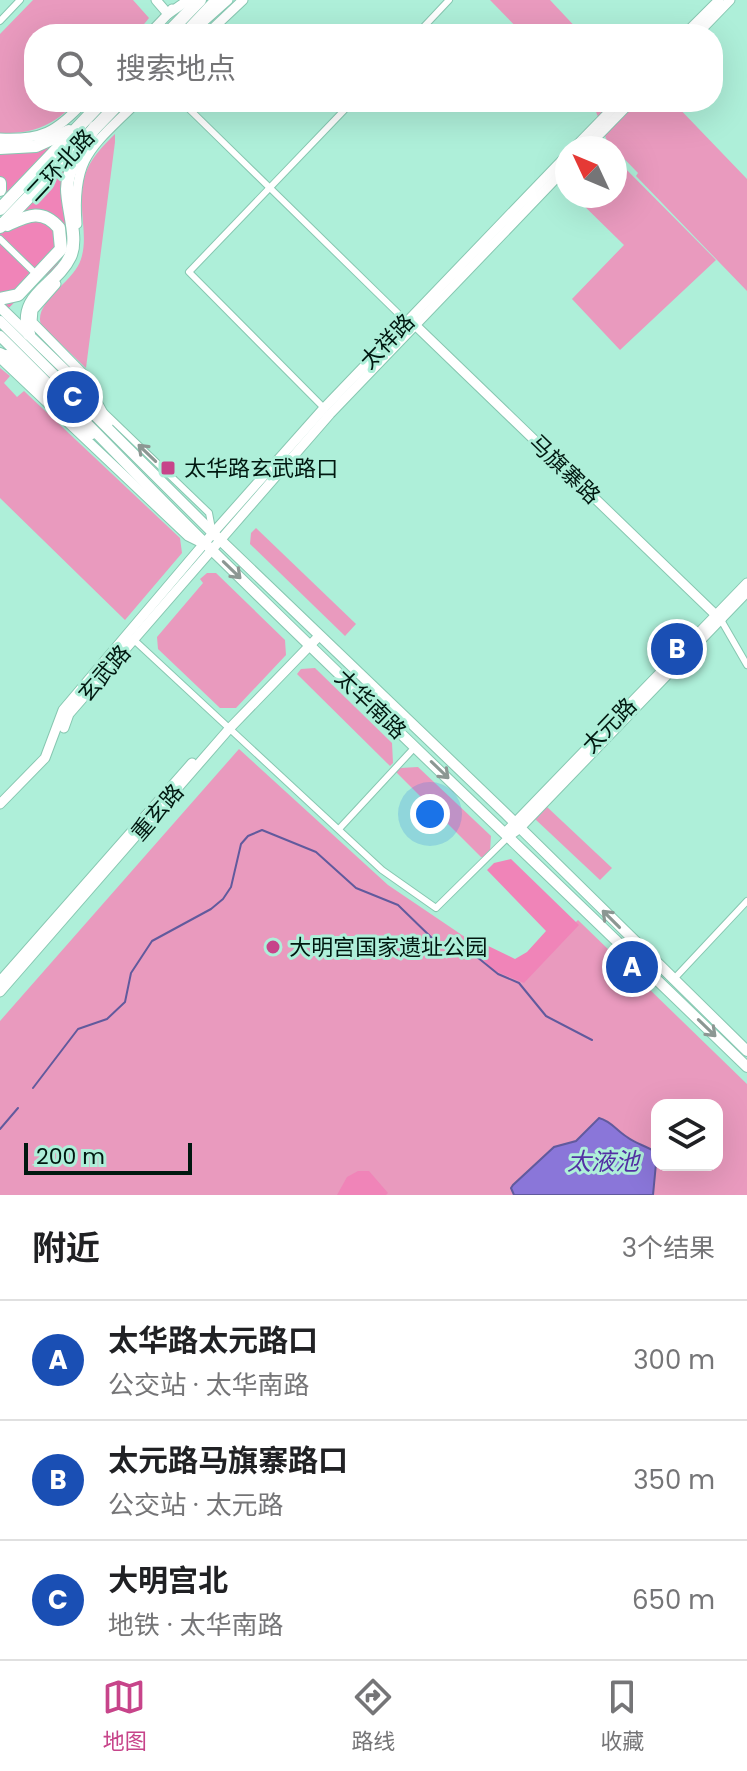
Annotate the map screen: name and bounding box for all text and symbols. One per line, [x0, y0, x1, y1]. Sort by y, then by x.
search box [24, 24, 723, 112]
icon: search [52, 46, 96, 90]
text: 搜索地点 [116, 47, 236, 90]
street label: 二环北路 [19, 123, 102, 208]
north arrow [555, 136, 627, 208]
street label: 太祥路 [353, 307, 421, 376]
pin: C [47, 367, 99, 427]
street label: 马旗寨路 [522, 428, 607, 511]
one-way arrow [137, 444, 157, 463]
place label: 太华路玄武路口 [184, 453, 338, 484]
marker: 太华路玄武路口 [159, 459, 177, 477]
one-way arrow [222, 561, 242, 580]
pin: B [651, 619, 703, 679]
street label: 玄武路 [71, 638, 138, 708]
street label: 太华南路 [328, 663, 413, 746]
street label: 太元路 [575, 691, 643, 760]
one-way arrow [430, 760, 450, 779]
street label: 重玄路 [124, 777, 191, 847]
your location [410, 794, 450, 834]
one-way arrow [601, 909, 621, 928]
place label: 大明宫国家遗址公园 [289, 932, 487, 963]
pin: A [606, 937, 658, 997]
marker: 大明宫国家遗址公园 [264, 938, 282, 956]
one-way arrow [697, 1019, 717, 1038]
map controls [651, 1099, 723, 1171]
button: layers [651, 1099, 723, 1171]
scale bar [24, 1139, 192, 1175]
text: 200 m [36, 1141, 105, 1172]
water label: 太液池 [567, 1145, 641, 1178]
text: 附近 [32, 1224, 100, 1272]
text: 3个结果 [622, 1230, 715, 1266]
text: 太华路太元路口 [108, 1319, 318, 1362]
text: A [48, 1342, 68, 1378]
text: 300 m [633, 1342, 715, 1378]
text: 公交站 · 太华南路 [108, 1367, 309, 1403]
text: 太元路马旗寨路口 [108, 1439, 348, 1482]
text: B [49, 1462, 67, 1498]
text: 350 m [633, 1462, 715, 1498]
text: 公交站 · 太元路 [108, 1487, 283, 1523]
text: 大明宫北 [108, 1559, 228, 1602]
text: C [48, 1582, 68, 1618]
text: 650 m [632, 1582, 715, 1618]
text: 地铁 · 太华南路 [108, 1607, 283, 1643]
tab: 地图 [102, 1675, 147, 1758]
tab: 路线 [351, 1675, 396, 1758]
tab: 收藏 [600, 1675, 645, 1758]

